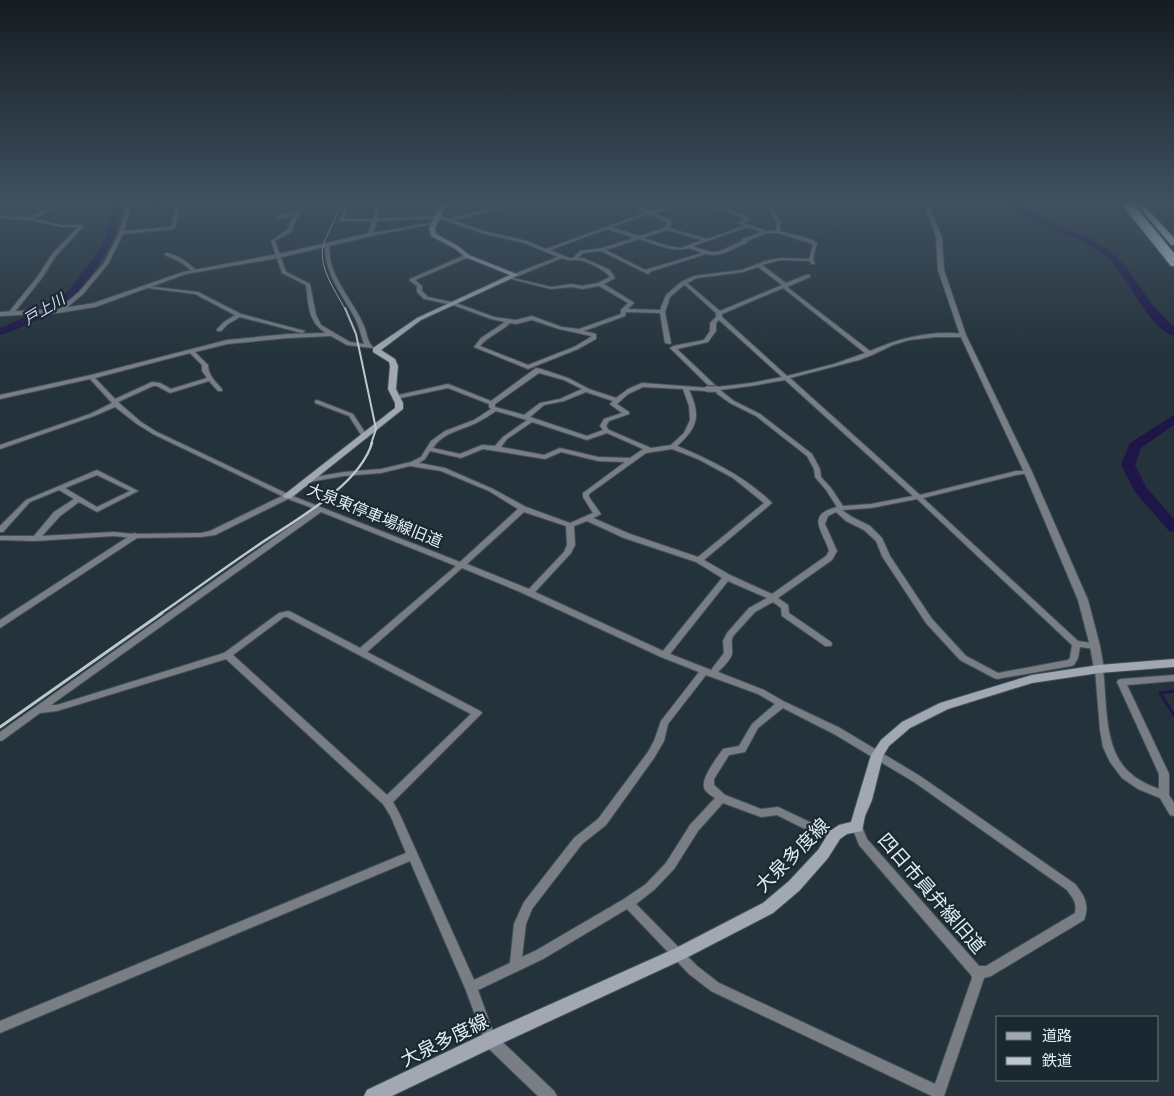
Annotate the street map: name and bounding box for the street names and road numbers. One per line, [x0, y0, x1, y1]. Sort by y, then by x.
street label: 大泉東停車場線旧道 [304, 479, 446, 551]
street label: 大泉多度線 [750, 813, 834, 897]
street label: 四日市員弁線旧道 [873, 828, 991, 958]
street label: 大泉多度線 [396, 1008, 492, 1072]

